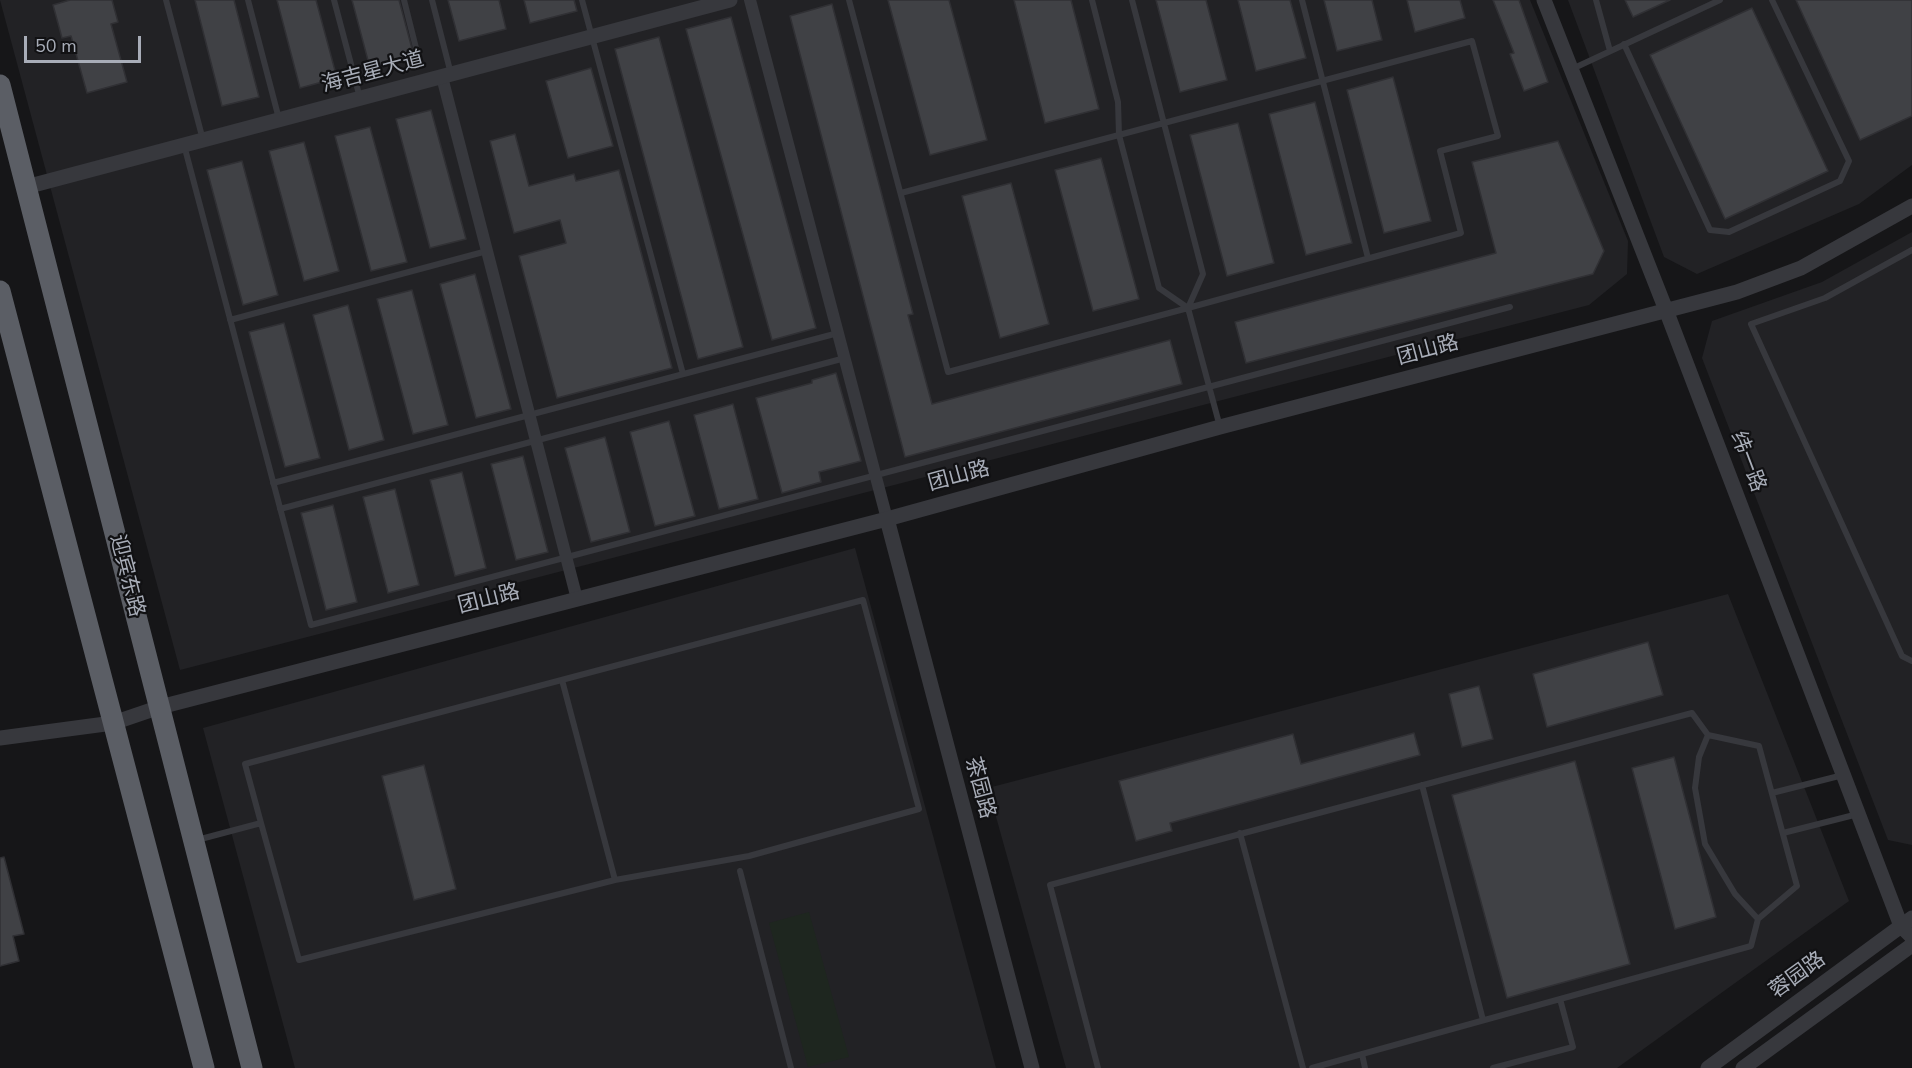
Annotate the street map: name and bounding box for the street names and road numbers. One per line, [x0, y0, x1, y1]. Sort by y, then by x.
street label: 海吉星大道 [319, 47, 427, 99]
street label: 团山路 [1394, 331, 1462, 371]
street label: 纬一路 [1724, 428, 1770, 496]
street label: 团山路 [925, 457, 993, 497]
street label: 迎宾东路 [104, 532, 148, 620]
street label: 团山路 [455, 580, 523, 620]
street label: 茶园路 [959, 754, 999, 822]
street label: 蓉园路 [1765, 947, 1831, 1005]

